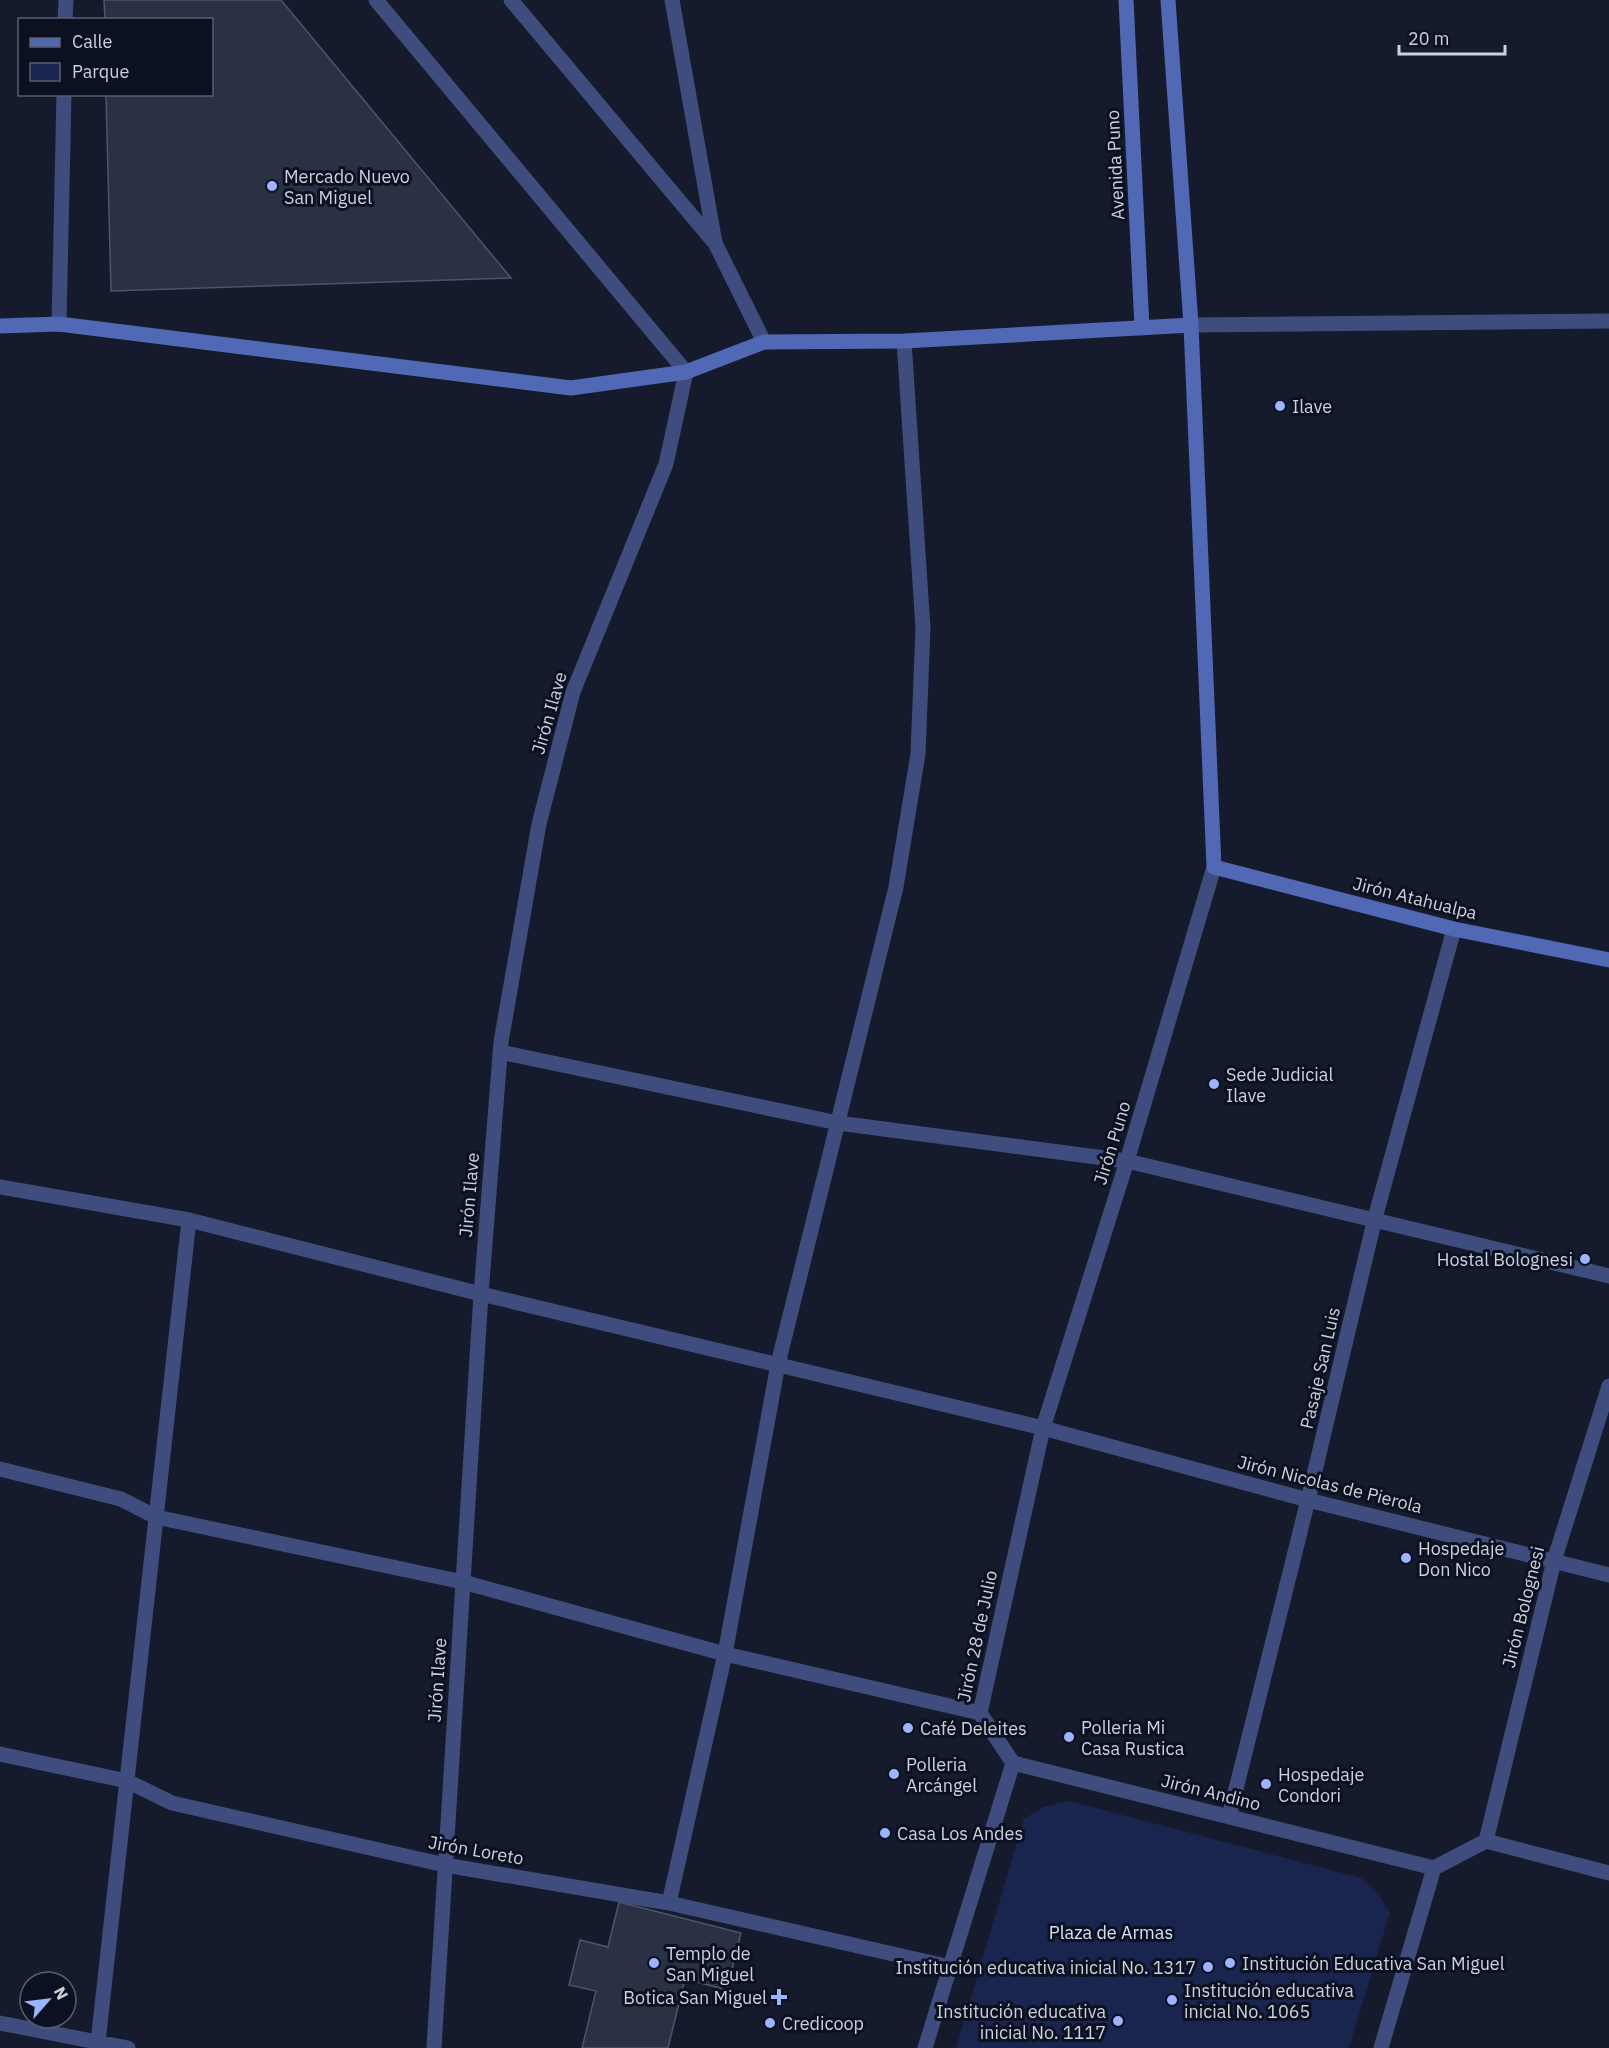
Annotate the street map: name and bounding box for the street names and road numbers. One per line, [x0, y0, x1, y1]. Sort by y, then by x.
street label: Avenida Puno [1101, 109, 1129, 221]
street label: Jirón Ilave [526, 669, 572, 757]
street label: Jirón Atahualpa [1351, 871, 1480, 925]
street label: Jirón Puno [1088, 1098, 1136, 1188]
street label: Jirón Ilave [454, 1152, 484, 1238]
street label: Pasaje San Luis [1295, 1305, 1345, 1431]
street label: Jirón Nicolas de Pierola [1235, 1450, 1425, 1518]
street label: Jirón Bolognesi [1497, 1544, 1549, 1670]
street label: Jirón 28 de Julio [952, 1568, 1002, 1704]
street label: Jirón Ilave [423, 1637, 451, 1723]
street label: Jirón Andino [1159, 1769, 1263, 1815]
street label: Jirón Loreto [427, 1830, 525, 1870]

